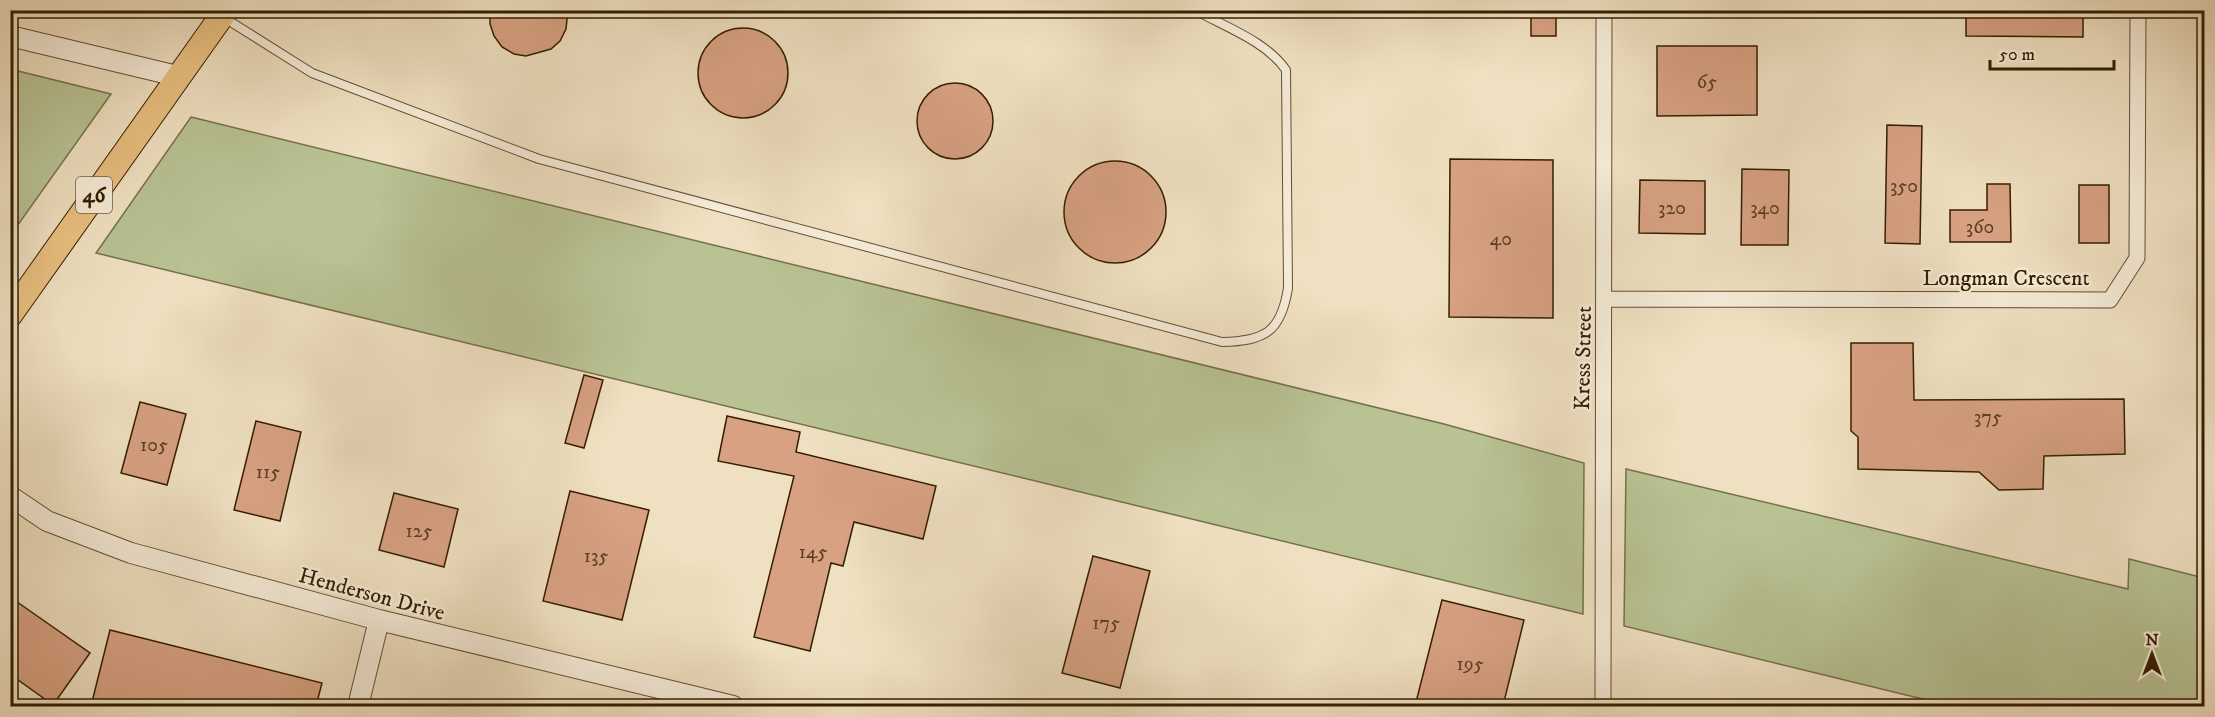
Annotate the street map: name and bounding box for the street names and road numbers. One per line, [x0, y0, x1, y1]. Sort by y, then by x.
road number: 46 [76, 177, 112, 213]
street label: Longman Crescent [1922, 265, 2090, 292]
street label: Kress Street [1569, 306, 1598, 410]
street label: Henderson Drive [296, 562, 448, 627]

